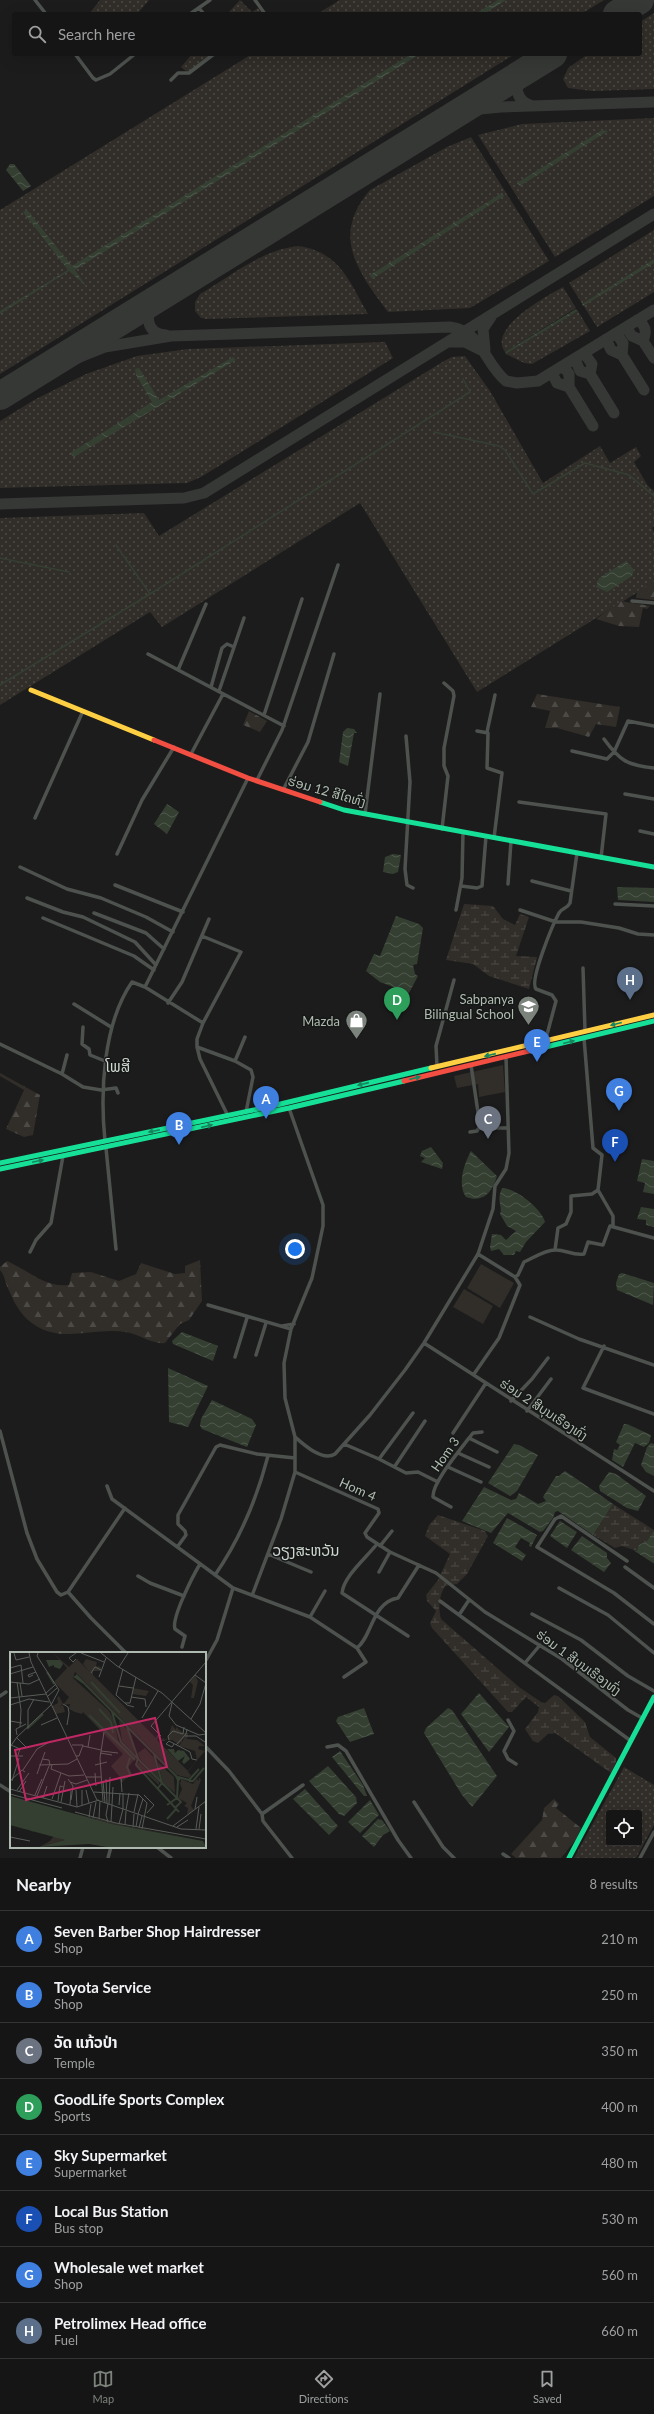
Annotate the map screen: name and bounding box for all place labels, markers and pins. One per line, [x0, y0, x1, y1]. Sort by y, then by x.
pin: H [617, 967, 643, 1000]
pin: D [384, 987, 410, 1020]
place label: Sabpanya Bilingual School [424, 991, 514, 1022]
school or university icon: Sabpanya Bilingual School [516, 993, 542, 1026]
shop icon: Mazda [343, 1008, 369, 1041]
place label: Mazda [302, 1013, 340, 1029]
pin: E [524, 1029, 550, 1062]
pin: G [606, 1078, 632, 1111]
pin: A [253, 1086, 279, 1119]
pin: C [475, 1106, 501, 1139]
pin: B [166, 1112, 192, 1145]
pin: F [602, 1129, 628, 1162]

